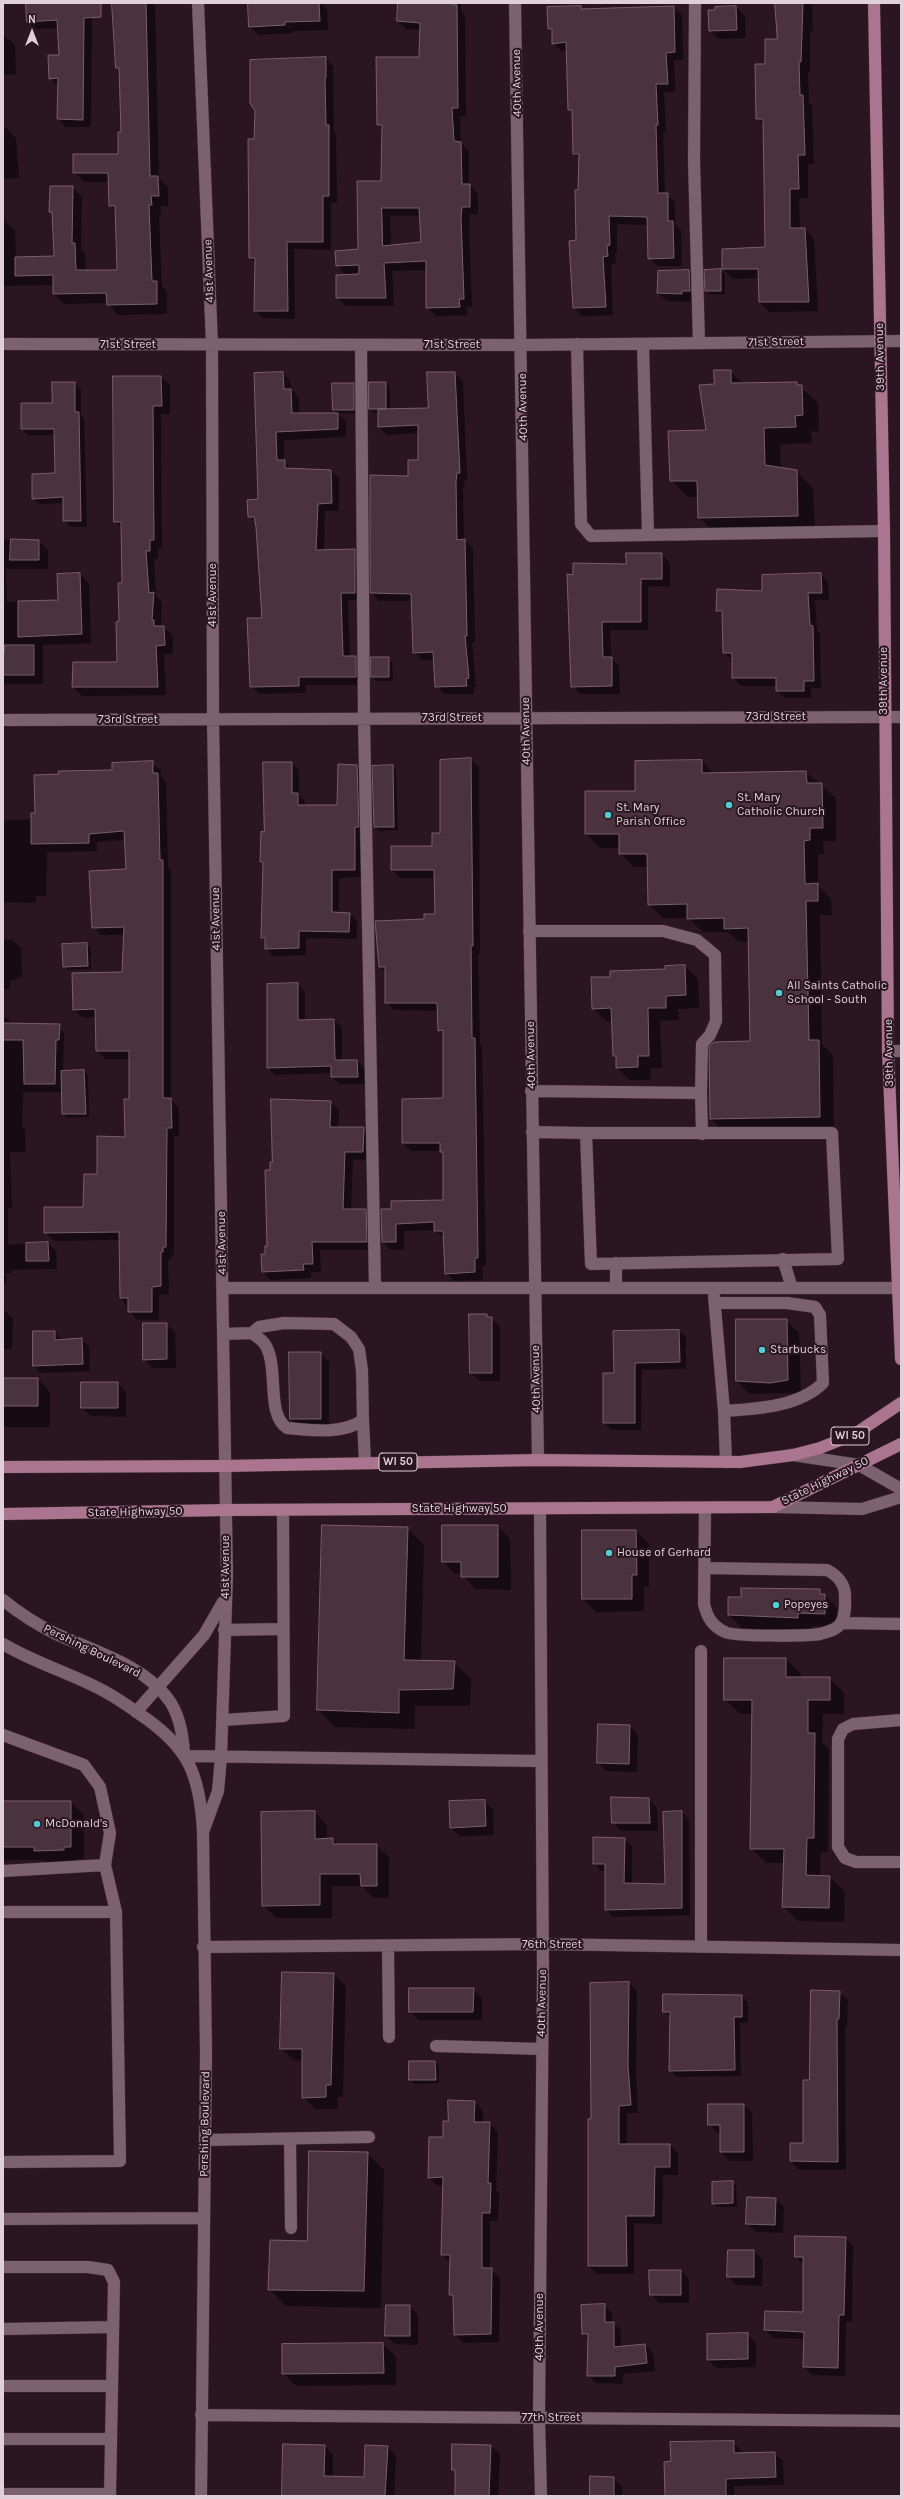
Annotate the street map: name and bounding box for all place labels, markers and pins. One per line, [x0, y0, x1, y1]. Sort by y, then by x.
place label: St. Mary Catholic Church [737, 791, 825, 819]
marker: St. Mary Catholic Church [724, 800, 734, 810]
place label: St. Mary Parish Office [616, 801, 685, 829]
marker: St. Mary Parish Office [603, 810, 613, 820]
place label: All Saints Catholic School - South [787, 979, 887, 1007]
marker: All Saints Catholic School - South [774, 988, 784, 998]
place label: Starbucks [770, 1343, 826, 1357]
marker: Starbucks [757, 1345, 767, 1355]
place label: House of Gerhard [617, 1546, 711, 1560]
marker: House of Gerhard [604, 1548, 614, 1558]
place label: Popeyes [784, 1598, 828, 1612]
marker: Popeyes [771, 1600, 781, 1610]
place label: McDonald's [45, 1817, 108, 1831]
marker: McDonald's [32, 1819, 42, 1829]

